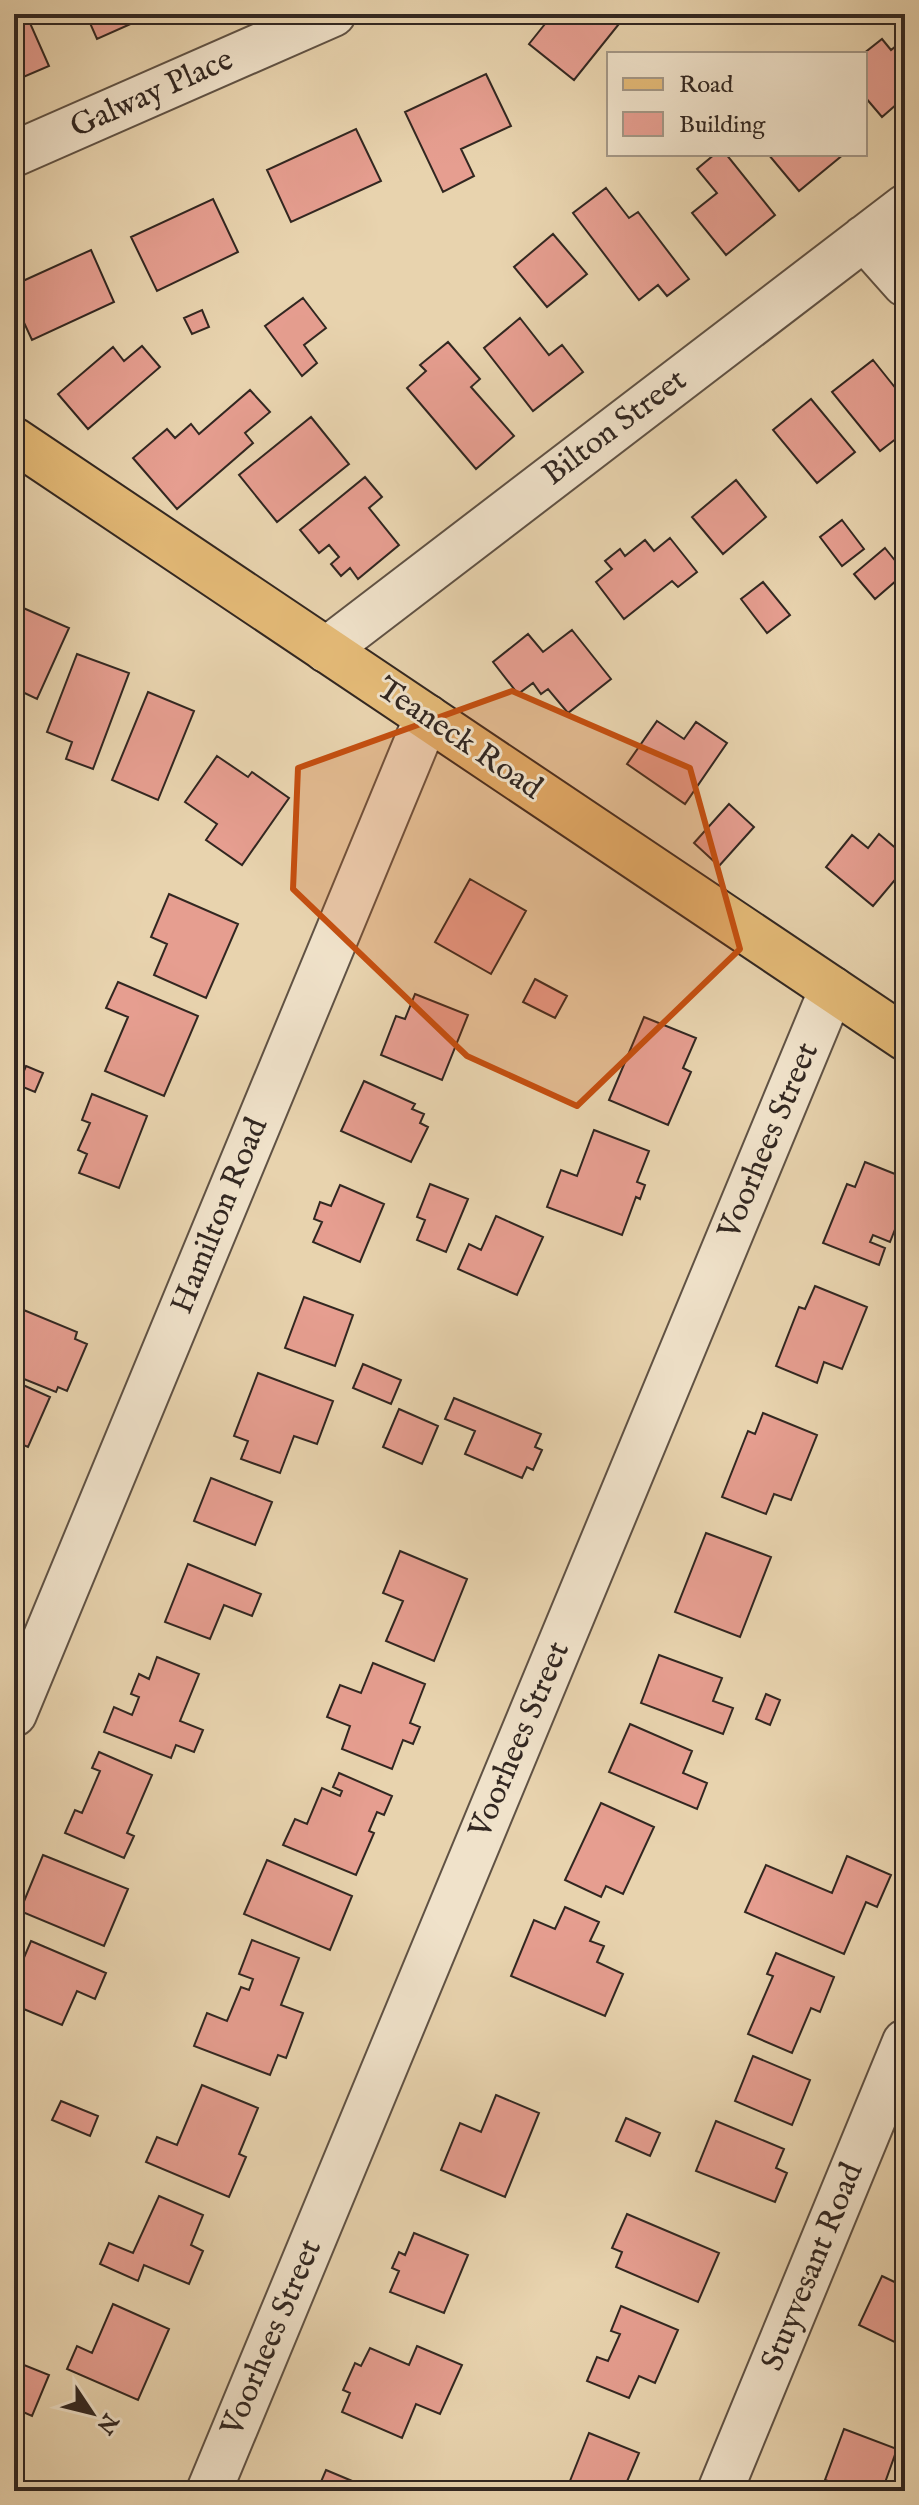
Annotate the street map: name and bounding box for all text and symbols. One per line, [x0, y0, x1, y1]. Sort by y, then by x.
street label: Galway Place [64, 40, 240, 148]
legend [607, 52, 867, 156]
text: Road [679, 70, 733, 101]
text: Building [679, 110, 766, 141]
street label: Bilton Street [535, 360, 695, 496]
street label: Teaneck Road [368, 669, 550, 810]
street label: Voorhees Street [709, 1037, 829, 1246]
street label: Hamilton Road [162, 1111, 278, 1320]
street label: Voorhees Street [460, 1636, 580, 1845]
street label: Stuyvesant Road [753, 2156, 874, 2377]
street label: Voorhees Street [212, 2234, 332, 2443]
north arrow [52, 2373, 132, 2453]
text: N [90, 2407, 124, 2439]

